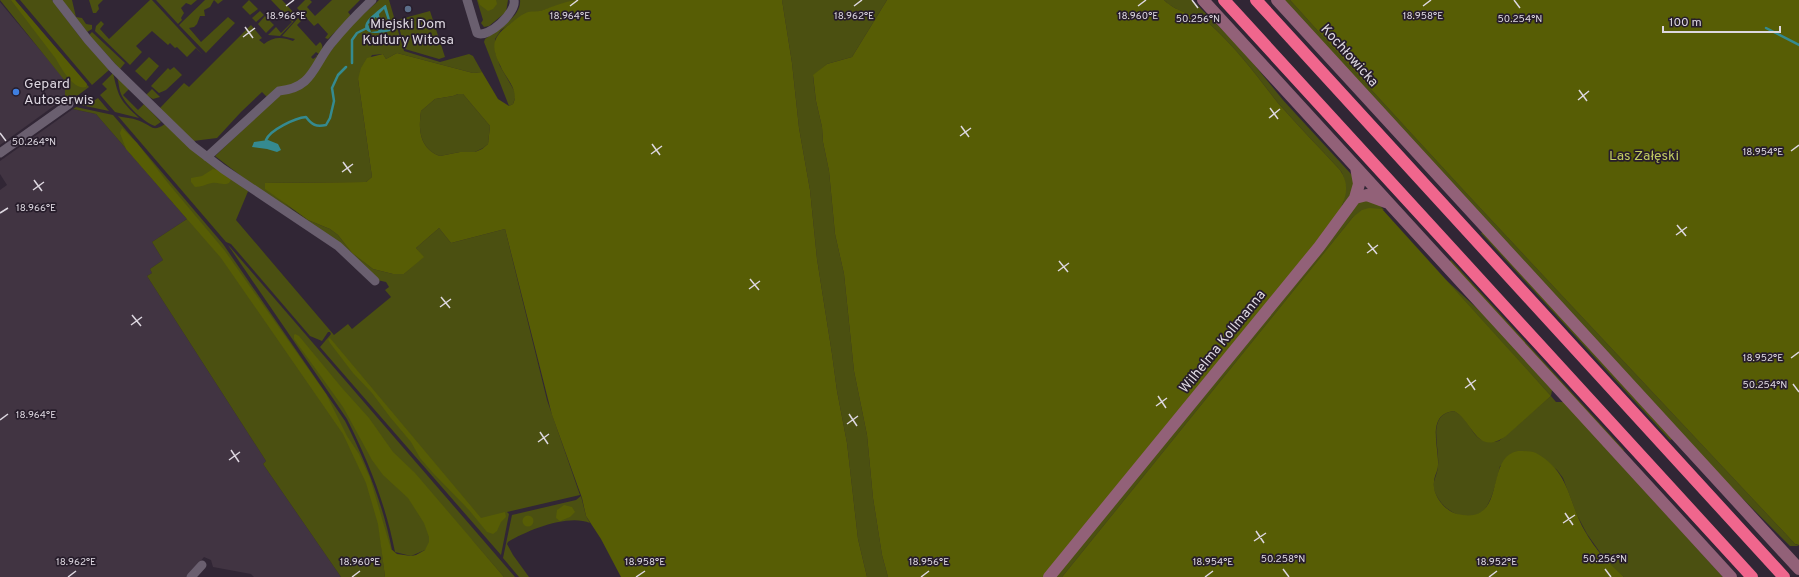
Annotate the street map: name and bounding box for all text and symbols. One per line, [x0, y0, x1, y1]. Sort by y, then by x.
marker: Miejski Dom Kultury Witosa [403, 4, 413, 14]
scale bar [1663, 8, 1780, 34]
text: 18.966°E [266, 10, 306, 23]
text: 18.964°E [550, 10, 590, 23]
text: 18.962°E [834, 10, 874, 23]
text: 18.960°E [1118, 10, 1158, 23]
text: 18.958°E [1403, 10, 1443, 23]
text: 50.256°N [1176, 13, 1220, 26]
text: 50.254°N [1498, 13, 1542, 26]
text: 100 m [1669, 15, 1702, 31]
place label: Miejski Dom Kultury Witosa [362, 16, 454, 49]
street label: Kochłowicka [1317, 21, 1381, 91]
place label: Gepard Autoserwis [24, 76, 94, 109]
marker: Gepard Autoserwis [11, 87, 21, 97]
text: 50.264°N [12, 136, 56, 149]
text: 18.954°E [1743, 146, 1783, 159]
park label: Las Załęski [1609, 148, 1679, 165]
text: 18.966°E [16, 202, 56, 215]
street label: Wilhelma Kollmanna [1176, 287, 1270, 397]
text: 18.952°E [1743, 352, 1783, 365]
text: 50.254°N [1743, 379, 1787, 392]
text: 18.964°E [16, 409, 56, 422]
text: 50.258°N [1261, 553, 1305, 566]
text: 50.256°N [1583, 553, 1627, 566]
text: 18.962°E [56, 556, 96, 569]
text: 18.960°E [340, 556, 380, 569]
text: 18.958°E [625, 556, 665, 569]
text: 18.956°E [909, 556, 949, 569]
text: 18.954°E [1193, 556, 1233, 569]
text: 18.952°E [1477, 556, 1517, 569]

